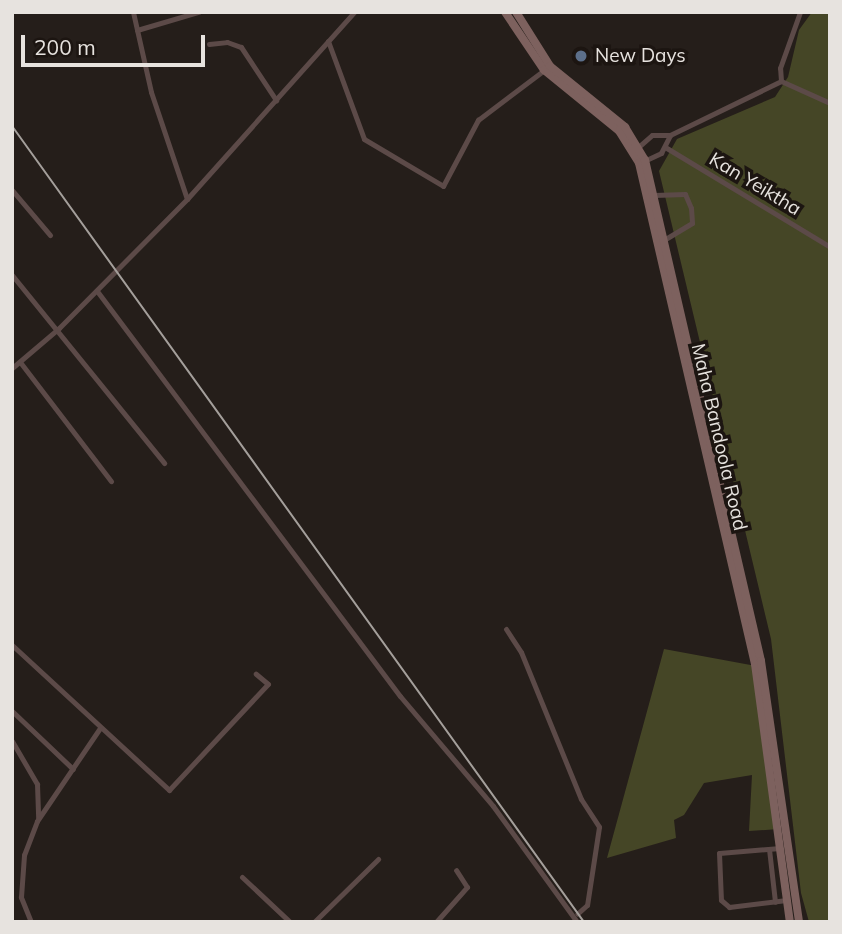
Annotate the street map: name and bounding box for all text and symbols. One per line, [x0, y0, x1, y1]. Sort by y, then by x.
scale bar [24, 21, 208, 65]
text: 200 m [34, 34, 96, 60]
place label: New Days [595, 45, 686, 67]
marker: New Days [573, 48, 589, 64]
street label: Kan Yeiktha [705, 148, 805, 220]
street label: Maha Bandoola Road [686, 341, 752, 533]

